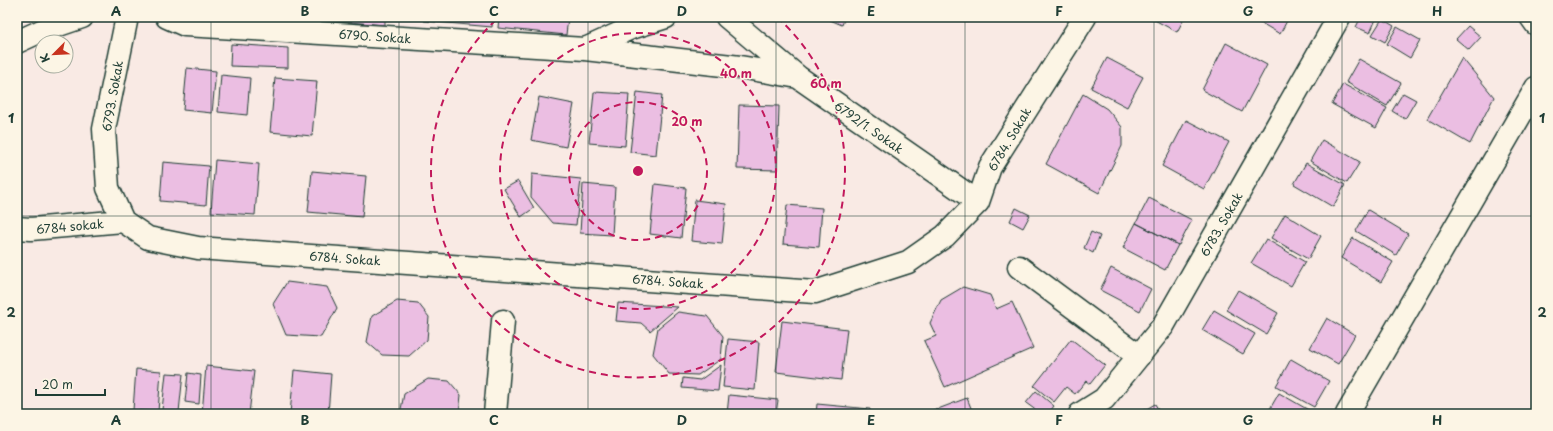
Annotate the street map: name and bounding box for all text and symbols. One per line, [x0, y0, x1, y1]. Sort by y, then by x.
text: A [111, 1, 121, 20]
text: B [301, 1, 310, 20]
text: C [489, 1, 499, 20]
text: D [677, 1, 687, 20]
text: E [867, 1, 875, 20]
text: F [1055, 1, 1063, 20]
text: G [1243, 1, 1253, 20]
text: H [1432, 1, 1442, 20]
street label: 6790. Sokak [338, 24, 412, 48]
north arrow [34, 34, 74, 74]
text: K [35, 51, 54, 65]
street label: 6793. Sokak [97, 59, 127, 133]
text: 40 m [720, 64, 752, 82]
text: 60 m [810, 74, 842, 92]
street label: 6792/1. Sokak [831, 96, 907, 158]
street label: 6784. Sokak [983, 104, 1035, 174]
text: 1 [8, 108, 14, 127]
text: 1 [1539, 108, 1545, 127]
text: 20 m [671, 112, 703, 130]
centre of rings [631, 164, 645, 178]
street label: 6783. Sokak [1195, 188, 1247, 259]
street label: 6784 sokak [35, 214, 105, 238]
street label: 6784. Sokak [309, 247, 381, 269]
street label: 6784. Sokak [632, 270, 704, 292]
text: 2 [6, 302, 16, 321]
text: 2 [1537, 302, 1547, 321]
scale bar [36, 371, 105, 397]
text: 20 m [42, 375, 73, 393]
text: A [111, 410, 121, 429]
text: B [301, 410, 310, 429]
text: C [489, 410, 499, 429]
text: D [677, 410, 687, 429]
text: E [867, 410, 875, 429]
text: F [1055, 410, 1063, 429]
text: G [1243, 410, 1253, 429]
text: H [1432, 410, 1442, 429]

